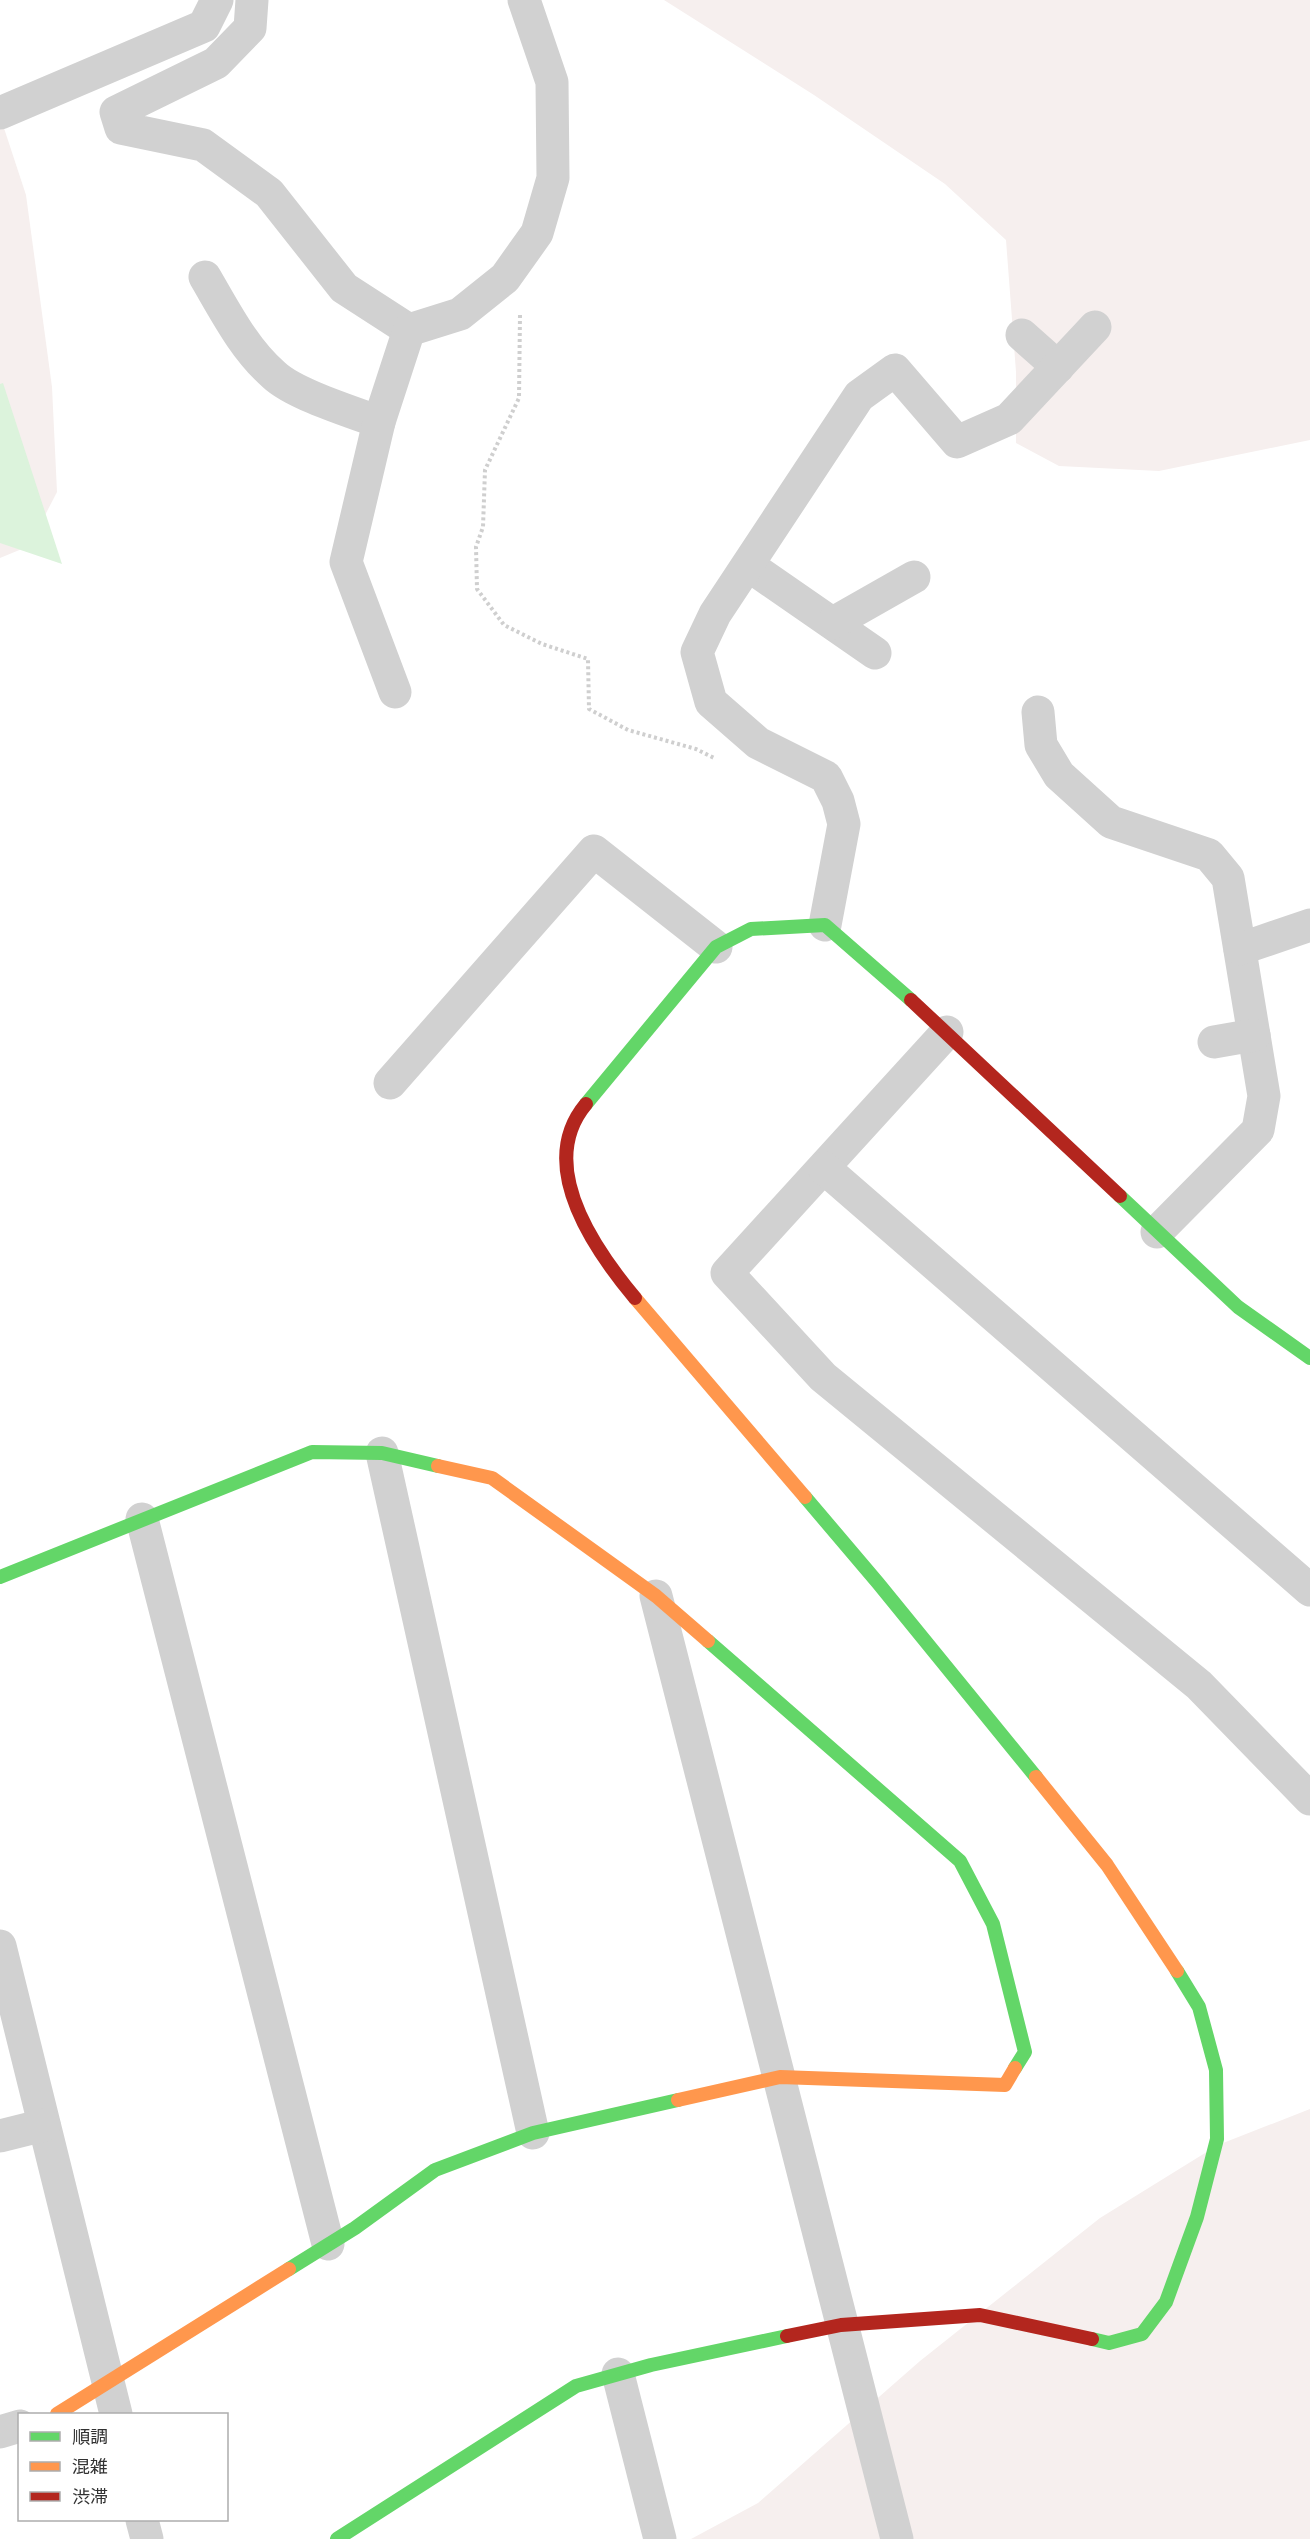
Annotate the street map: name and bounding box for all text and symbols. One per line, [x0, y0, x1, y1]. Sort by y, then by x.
legend [18, 2413, 228, 2521]
text: 順調 [72, 2424, 108, 2448]
text: 混雑 [72, 2454, 108, 2478]
text: 渋滞 [72, 2484, 108, 2508]

